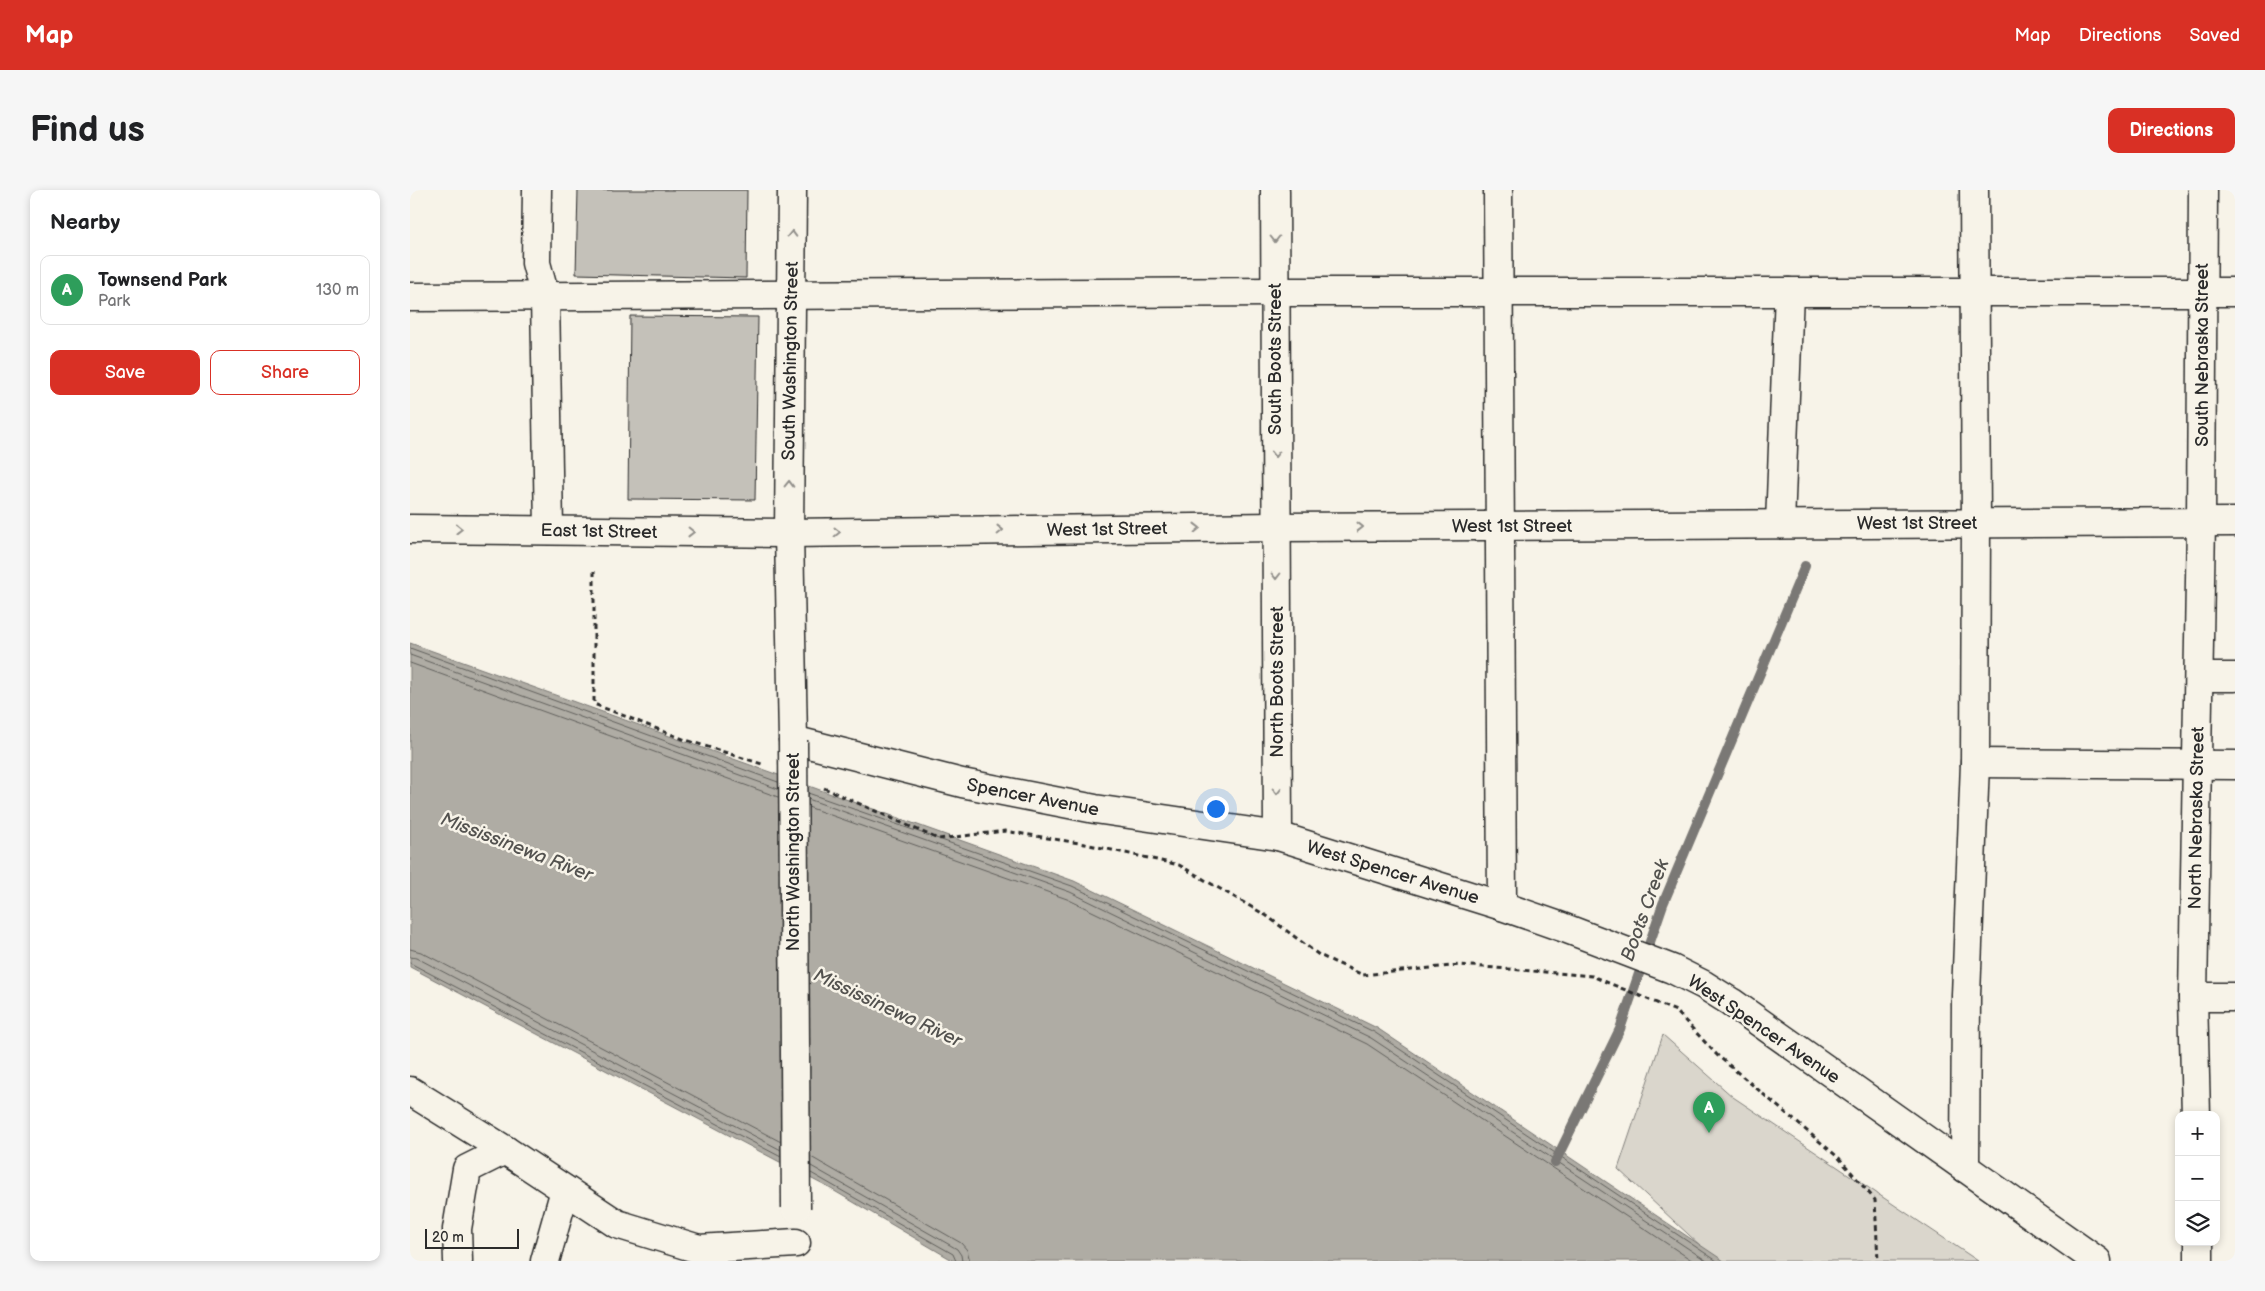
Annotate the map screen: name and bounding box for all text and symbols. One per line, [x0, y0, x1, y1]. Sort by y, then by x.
text: Map [25, 21, 73, 50]
text: Map [2015, 25, 2051, 46]
text: Directions [2079, 25, 2161, 46]
text: Saved [2189, 25, 2240, 46]
button: Directions [2108, 108, 2235, 153]
text: Find us [30, 109, 145, 152]
text: Nearby [50, 210, 120, 235]
one-way arrow [787, 230, 797, 238]
one-way arrow [1270, 235, 1280, 243]
street label: South Washington Street [778, 261, 803, 461]
street label: South Nebraska Street [2192, 263, 2213, 447]
text: Townsend Park [98, 269, 227, 292]
text: A [62, 281, 72, 300]
text: 130 m [316, 281, 359, 300]
street label: South Boots Street [1265, 283, 1286, 435]
text: Park [98, 292, 130, 311]
button: Save [50, 350, 200, 395]
button: Share [210, 350, 360, 395]
one-way arrow [1270, 450, 1281, 458]
one-way arrow [784, 480, 794, 488]
street label: West 1st Street [1857, 513, 1978, 534]
street label: West 1st Street [1452, 516, 1573, 537]
street label: West 1st Street [1046, 518, 1168, 541]
street label: East 1st Street [540, 520, 658, 543]
one-way arrow [1356, 522, 1364, 532]
one-way arrow [1194, 523, 1202, 533]
one-way arrow [455, 524, 463, 534]
one-way arrow [996, 525, 1004, 536]
one-way arrow [688, 527, 695, 537]
one-way arrow [834, 527, 842, 538]
one-way arrow [1271, 572, 1281, 580]
street label: North Boots Street [1267, 606, 1288, 758]
street label: North Nebraska Street [2184, 726, 2209, 910]
street label: North Washington Street [783, 752, 804, 951]
street label: Spencer Avenue [965, 774, 1101, 821]
one-way arrow [1272, 788, 1282, 795]
your location [1203, 796, 1229, 822]
water label: Mississinewa River [437, 808, 597, 887]
street label: West Spencer Avenue [1304, 836, 1482, 909]
water label: Boots Creek [1616, 856, 1675, 965]
water label: Mississinewa River [810, 964, 966, 1053]
street label: West Spencer Avenue [1684, 971, 1844, 1088]
pin: A [1693, 1092, 1725, 1133]
map controls [2175, 1111, 2220, 1246]
button: + [2175, 1111, 2220, 1156]
button: − [2175, 1156, 2220, 1201]
button: layers [2175, 1201, 2220, 1246]
scale bar [425, 1226, 519, 1249]
text: 20 m [432, 1229, 464, 1246]

